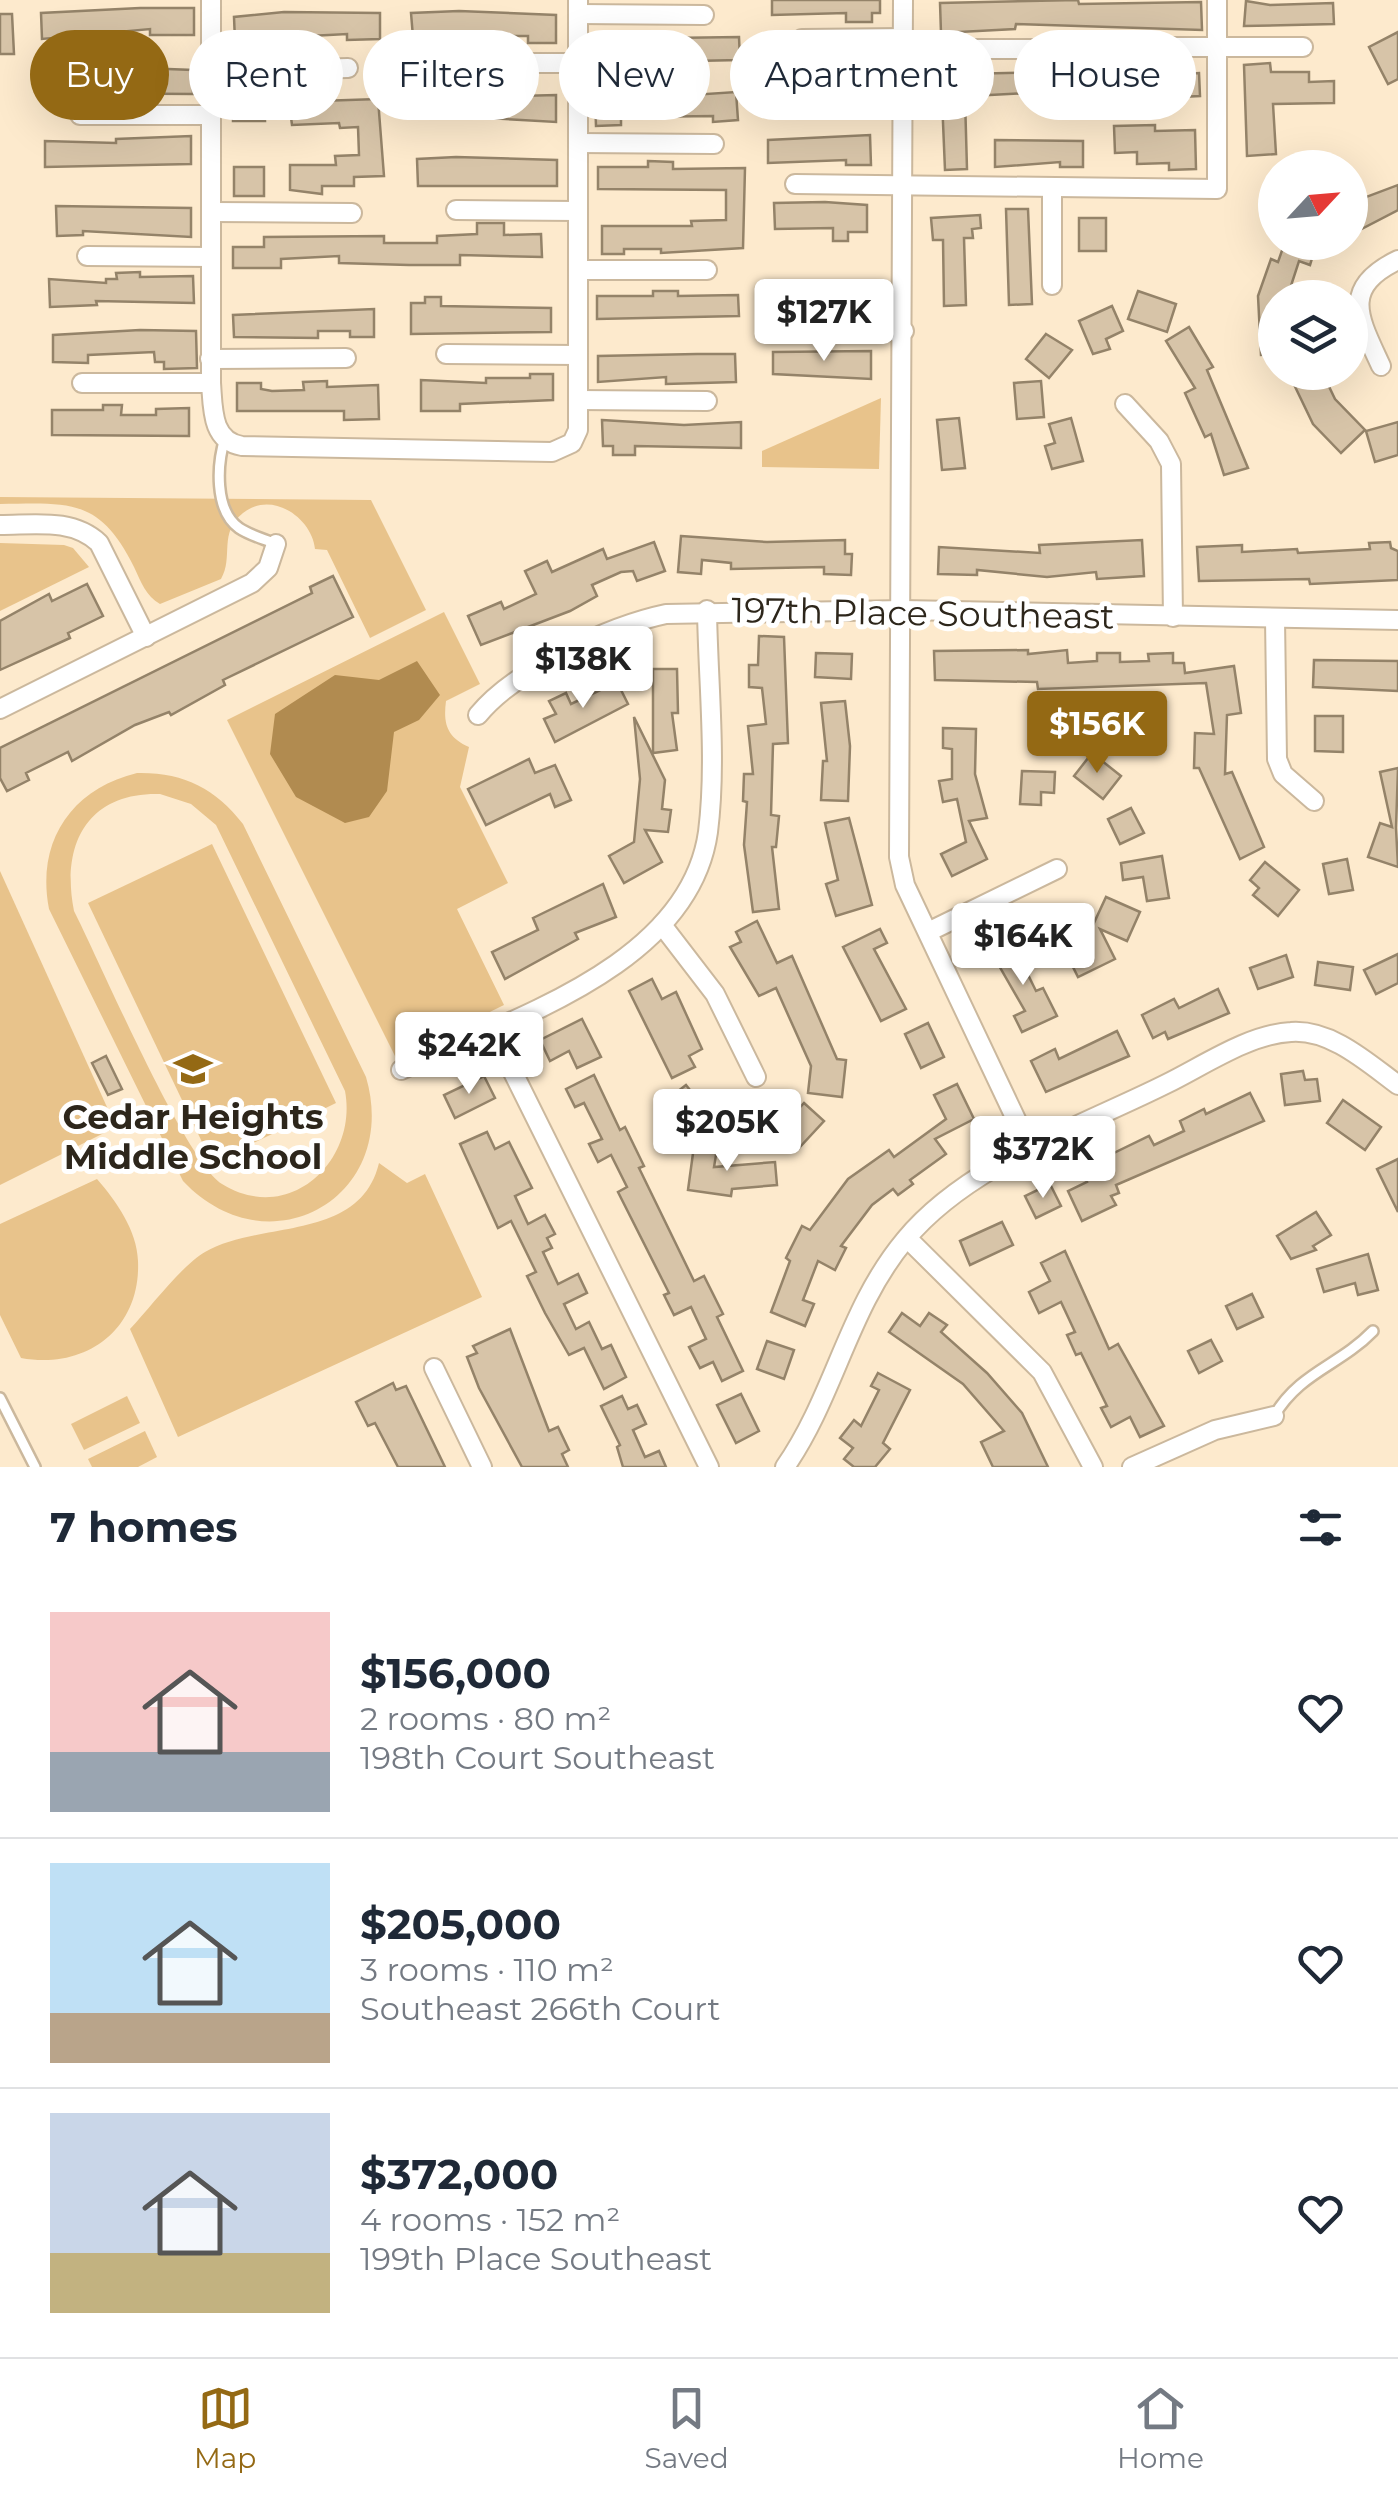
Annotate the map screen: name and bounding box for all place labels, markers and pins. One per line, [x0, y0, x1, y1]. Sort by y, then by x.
pin: $127K [754, 279, 894, 364]
pin: $138K [513, 626, 653, 711]
pin: $156K [1027, 691, 1167, 776]
pin: $164K [953, 903, 1093, 988]
pin: $242K [399, 1012, 539, 1097]
school or university icon: Cedar Heights Middle School [172, 1048, 214, 1090]
pin: $205K [657, 1089, 797, 1174]
place label: Cedar Heights Middle School [63, 1095, 323, 1178]
pin: $372K [973, 1116, 1113, 1201]

